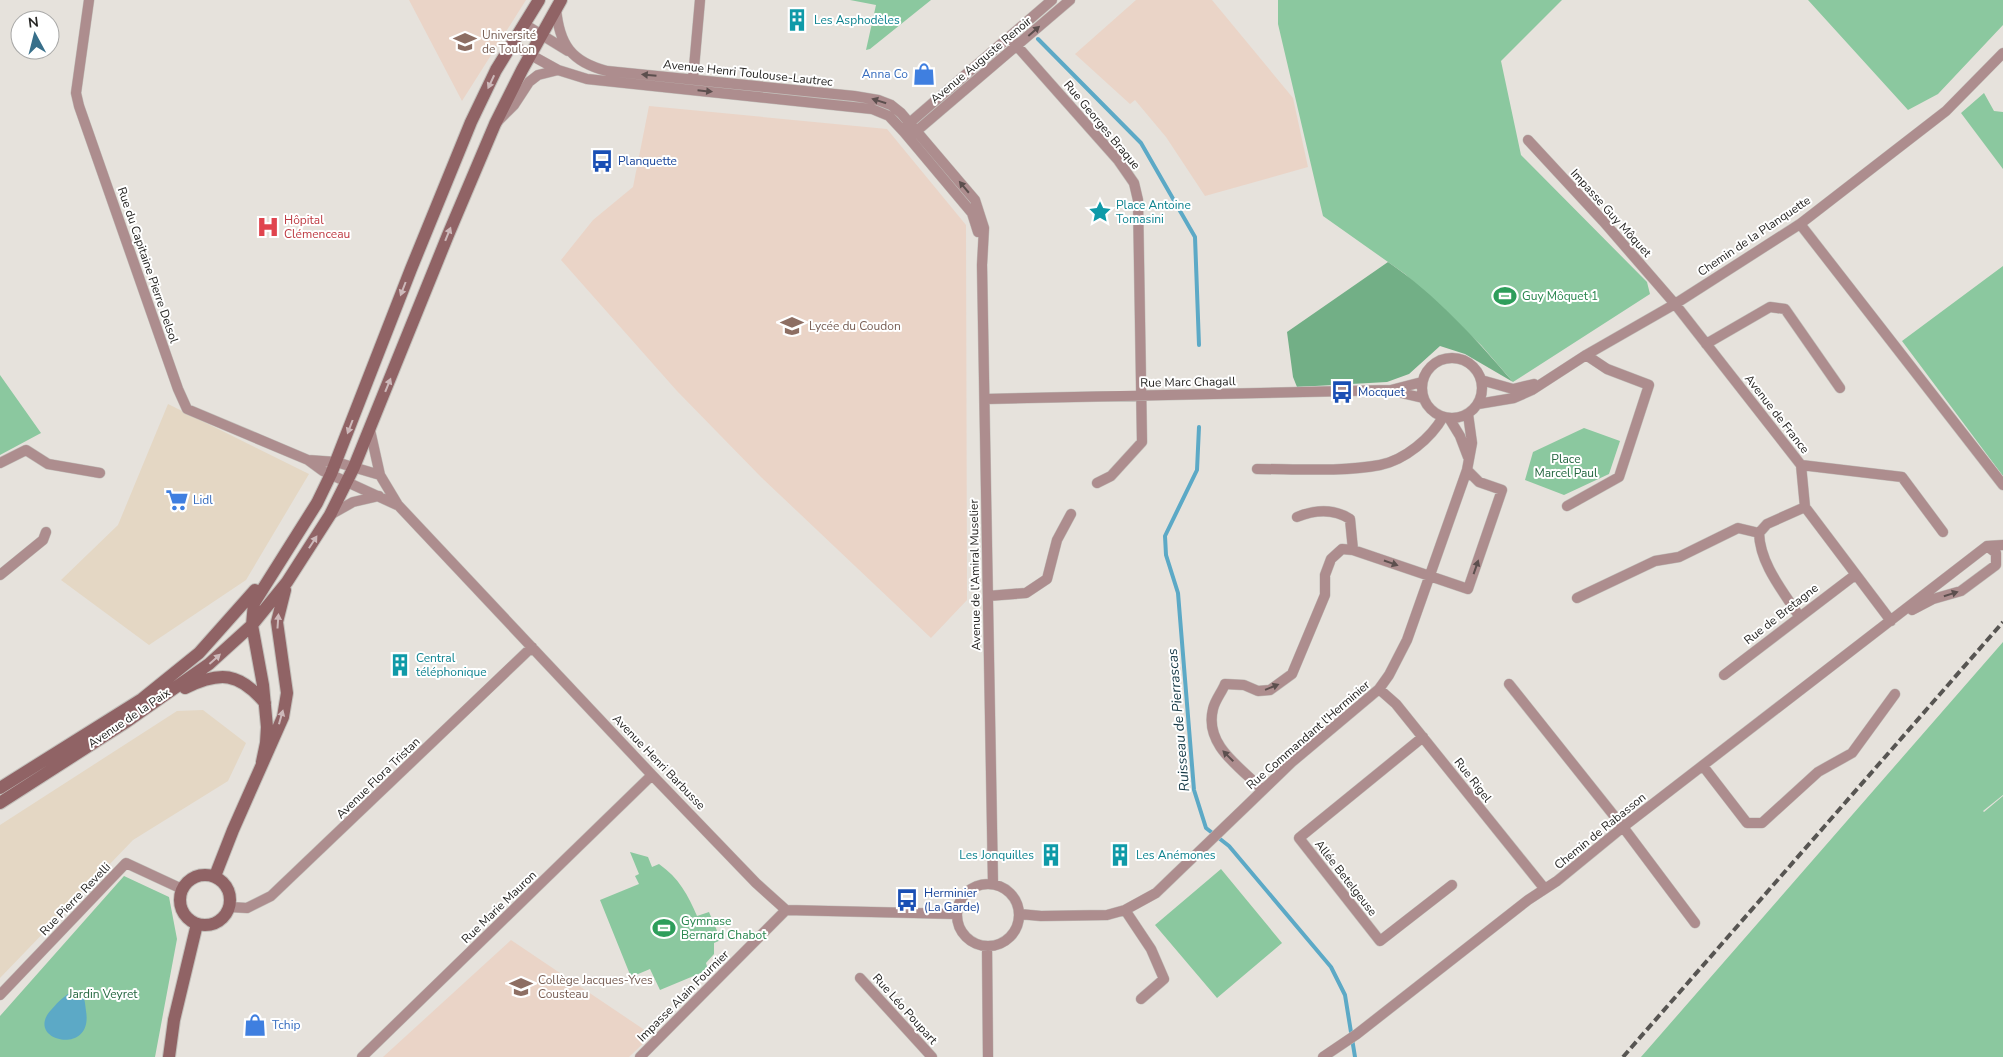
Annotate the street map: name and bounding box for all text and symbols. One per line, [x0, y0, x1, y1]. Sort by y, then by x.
building icon: Les Asphodèles [784, 7, 810, 33]
north arrow [10, 10, 60, 60]
place label: Les Asphodèles [814, 12, 900, 28]
street label: Avenue Auguste Renoir [927, 12, 1035, 107]
text: N [27, 13, 40, 33]
one-way arrow [1027, 26, 1040, 37]
place label: Université de Toulon [482, 27, 536, 57]
school or university icon: Université de Toulon [452, 29, 478, 55]
street label: Avenue Henri Toulouse-Lautrec [662, 56, 834, 90]
shop icon: Anna Co [911, 61, 937, 87]
place label: Anna Co [862, 66, 908, 82]
one-way arrow [640, 71, 656, 79]
one-way arrow [486, 75, 494, 89]
street label: Rue Georges Braque [1060, 77, 1144, 173]
one-way arrow [697, 87, 713, 95]
one-way arrow [872, 97, 887, 105]
bus stop icon: Planquette [589, 148, 615, 174]
place label: Planquette [618, 153, 677, 169]
street label: Impasse Guy Môquet [1567, 165, 1656, 261]
one-way arrow [958, 182, 970, 194]
street label: Rue du Capitaine Pierre Delsol [114, 185, 182, 346]
street label: Chemin de la Planquette [1695, 192, 1813, 280]
place label: Place Antoine Tomasini [1116, 197, 1191, 227]
place icon: Place Antoine Tomasini [1087, 199, 1113, 225]
place label: Hôpital Clémenceau [284, 212, 350, 242]
hospital icon: Hôpital Clémenceau [255, 214, 281, 240]
one-way arrow [444, 226, 452, 241]
one-way arrow [399, 282, 407, 297]
sports icon: Guy Môquet 1 [1492, 283, 1518, 309]
place label: Guy Môquet 1 [1522, 288, 1598, 304]
school or university icon: Lycée du Coudon [779, 313, 805, 339]
place label: Lycée du Coudon [809, 318, 901, 334]
street label: Avenue de France [1741, 371, 1813, 457]
street label: Rue Marc Chagall [1140, 373, 1236, 391]
one-way arrow [384, 377, 392, 392]
bus stop icon: Mocquet [1329, 379, 1355, 405]
place label: Mocquet [1358, 384, 1405, 400]
one-way arrow [346, 420, 354, 435]
park label: Place Marcel Paul [1534, 451, 1598, 481]
supermarket icon: Lidl [164, 487, 190, 513]
place label: Lidl [193, 492, 213, 508]
street label: Avenue de l'Amiral Muselier [966, 499, 984, 651]
one-way arrow [308, 535, 318, 548]
one-way arrow [1384, 559, 1399, 567]
one-way arrow [1472, 559, 1480, 574]
street label: Rue de Bretagne [1741, 580, 1821, 648]
one-way arrow [1944, 590, 1959, 598]
one-way arrow [275, 612, 283, 628]
water label: Ruisseau de Pierrascas [1163, 647, 1194, 792]
place label: Central téléphonique [416, 650, 487, 680]
building icon: Central téléphonique [387, 652, 413, 678]
one-way arrow [208, 653, 220, 665]
street label: Rue Commandant l'Herminier [1243, 676, 1374, 793]
one-way arrow [1265, 683, 1280, 691]
street label: Avenue de la Paix [85, 684, 174, 752]
one-way arrow [278, 710, 286, 725]
street label: Avenue Henri Barbusse [609, 711, 709, 813]
street label: Avenue Flora Tristan [333, 734, 423, 822]
one-way arrow [1222, 750, 1234, 762]
street label: Rue Rigel [1451, 755, 1496, 806]
street label: Chemin de Rabasson [1551, 789, 1649, 873]
street label: Allée Betelgeuse [1311, 837, 1381, 919]
building icon: Les Jonquilles [1038, 842, 1064, 868]
building icon: Les Anémones [1107, 842, 1133, 868]
place label: Les Jonquilles [959, 847, 1034, 863]
place label: Les Anémones [1136, 847, 1216, 863]
street label: Rue Pierre Revelli [36, 859, 114, 939]
street label: Rue Marie Mauron [458, 867, 540, 947]
place label: Herminier (La Garde) [924, 885, 980, 915]
bus stop icon: Herminier (La Garde) [894, 887, 920, 913]
place label: Gymnase Bernard Chabot [681, 913, 767, 943]
sports icon: Gymnase Bernard Chabot [651, 915, 677, 941]
street label: Impasse Alain Fournier [634, 946, 733, 1045]
street label: Rue Léo Poupart [869, 970, 941, 1048]
place label: Collège Jacques-Yves Cousteau [538, 972, 653, 1002]
school or university icon: Collège Jacques-Yves Cousteau [508, 974, 534, 1000]
park label: Jardin Veyret [68, 986, 138, 1002]
shop icon: Tchip [242, 1012, 268, 1038]
place label: Tchip [272, 1017, 300, 1033]

